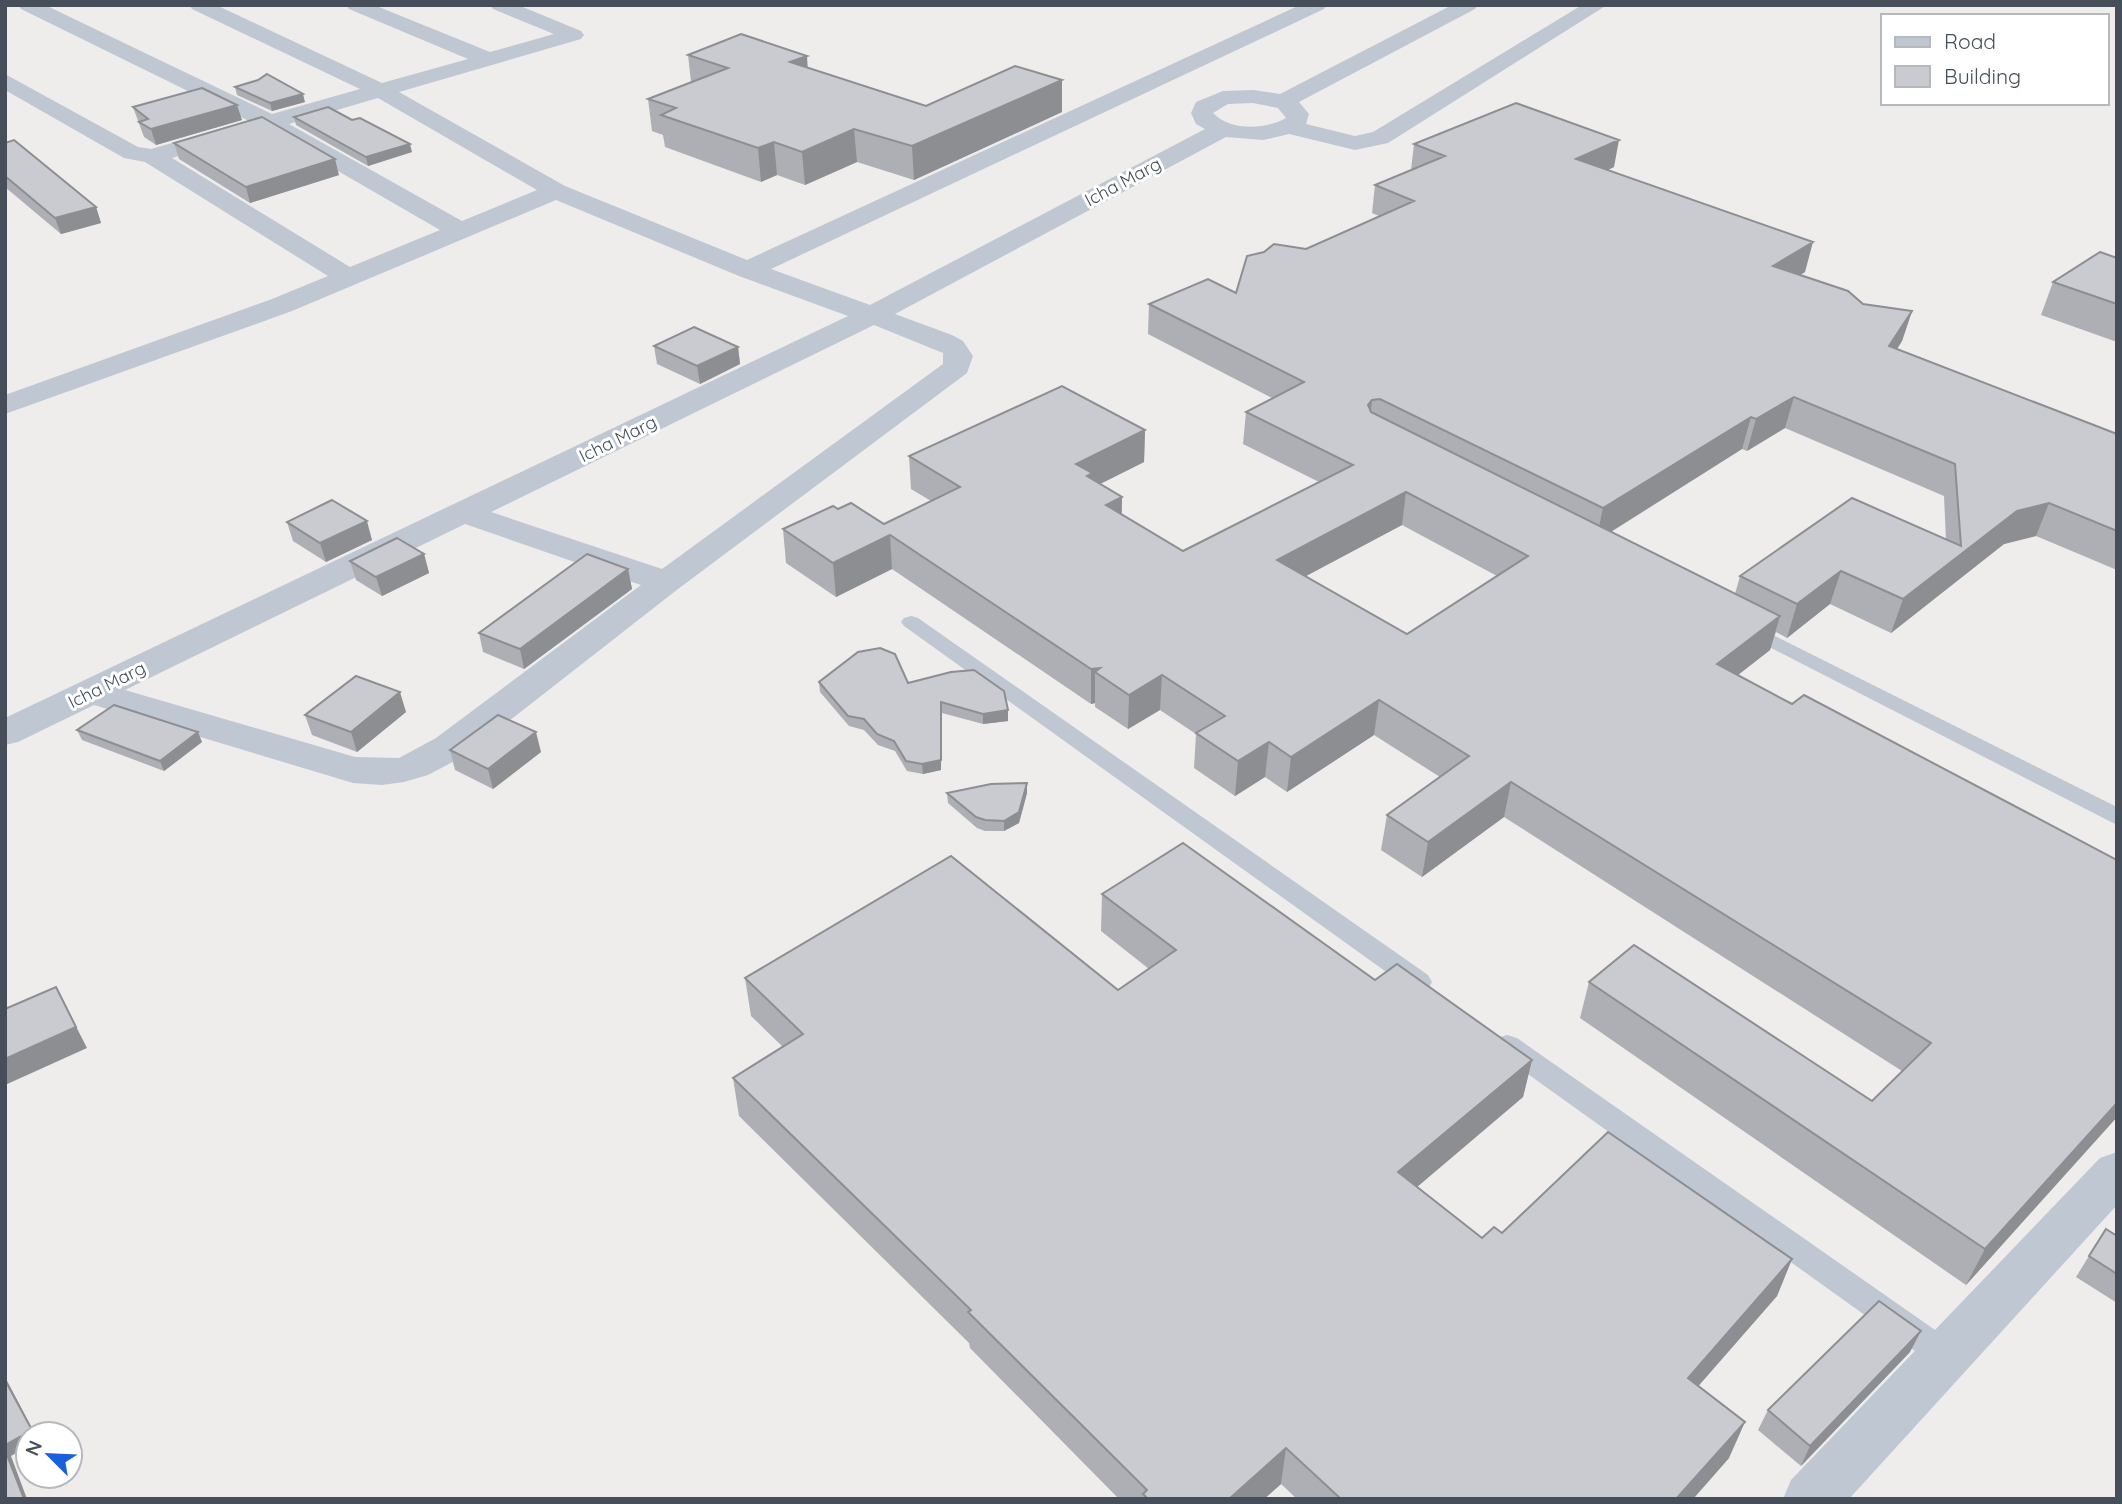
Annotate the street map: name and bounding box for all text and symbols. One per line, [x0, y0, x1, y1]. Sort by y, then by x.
legend [1881, 14, 2108, 105]
text: Road [1944, 28, 1996, 54]
text: Building [1944, 63, 2021, 89]
street label: Icha Marg [1080, 152, 1165, 211]
street label: Icha Marg [575, 410, 660, 467]
street label: Icha Marg [64, 656, 149, 713]
north arrow [14, 1420, 84, 1490]
text: N [20, 1437, 47, 1459]

